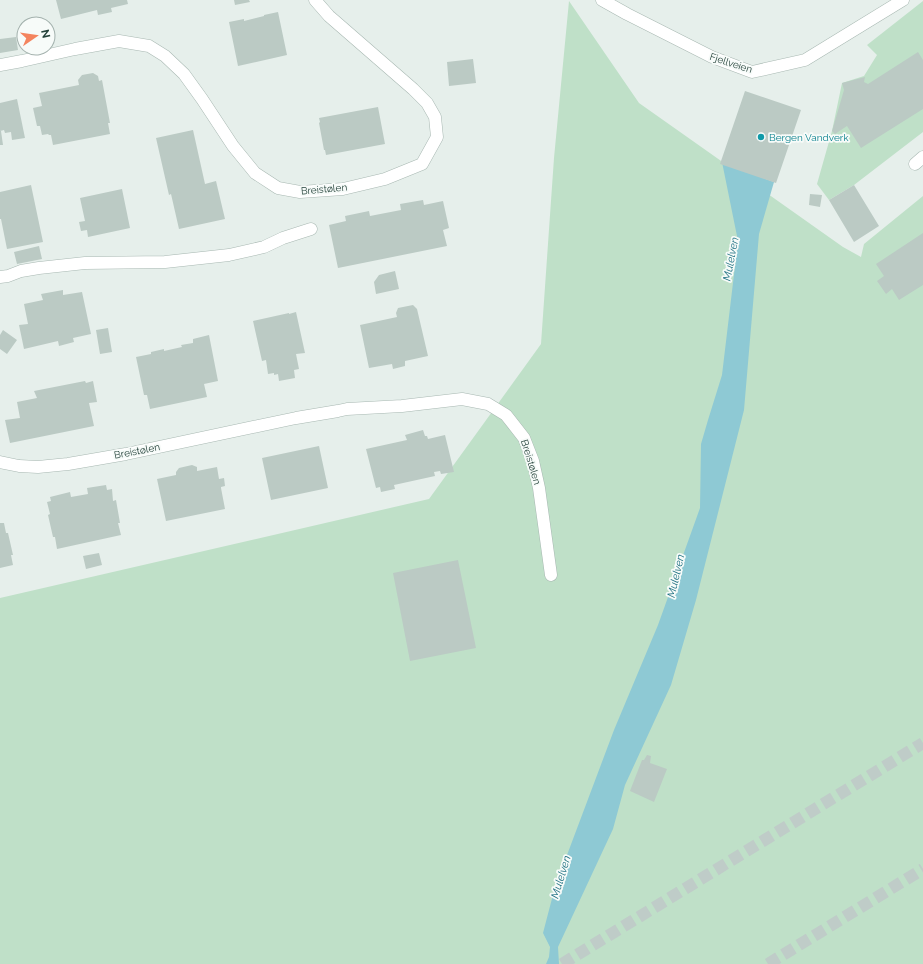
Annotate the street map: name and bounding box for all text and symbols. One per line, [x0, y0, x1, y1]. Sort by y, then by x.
north arrow [16, 16, 56, 56]
text: N [38, 28, 53, 39]
street label: Fjellveien [708, 51, 754, 75]
marker: Bergen Vandverk [756, 132, 766, 142]
place label: Bergen Vandverk [769, 132, 849, 143]
street label: Breistølen [300, 181, 348, 197]
water label: Mulelven [720, 236, 742, 282]
street label: Breistølen [519, 438, 543, 486]
street label: Breistølen [113, 441, 161, 461]
water label: Mulelven [665, 553, 687, 599]
water label: Mulelven [548, 854, 574, 900]

